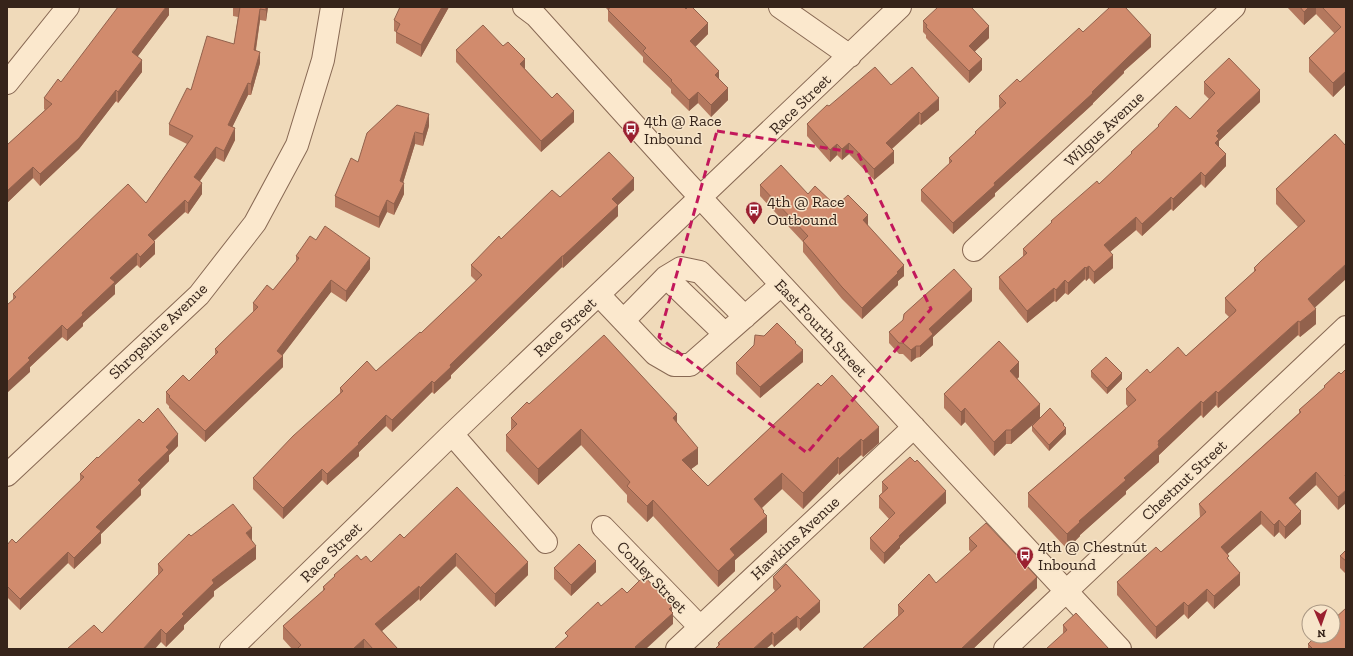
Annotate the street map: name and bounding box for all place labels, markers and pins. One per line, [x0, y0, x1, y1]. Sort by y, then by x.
place label: 4th @ Race Inbound [644, 111, 722, 148]
bus stop icon: 4th @ Race Inbound [621, 119, 641, 144]
place label: 4th @ Race Outbound [767, 192, 845, 229]
bus stop icon: 4th @ Race Outbound [744, 200, 764, 225]
place label: 4th @ Chestnut Inbound [1038, 537, 1147, 574]
bus stop icon: 4th @ Chestnut Inbound [1015, 545, 1035, 570]

